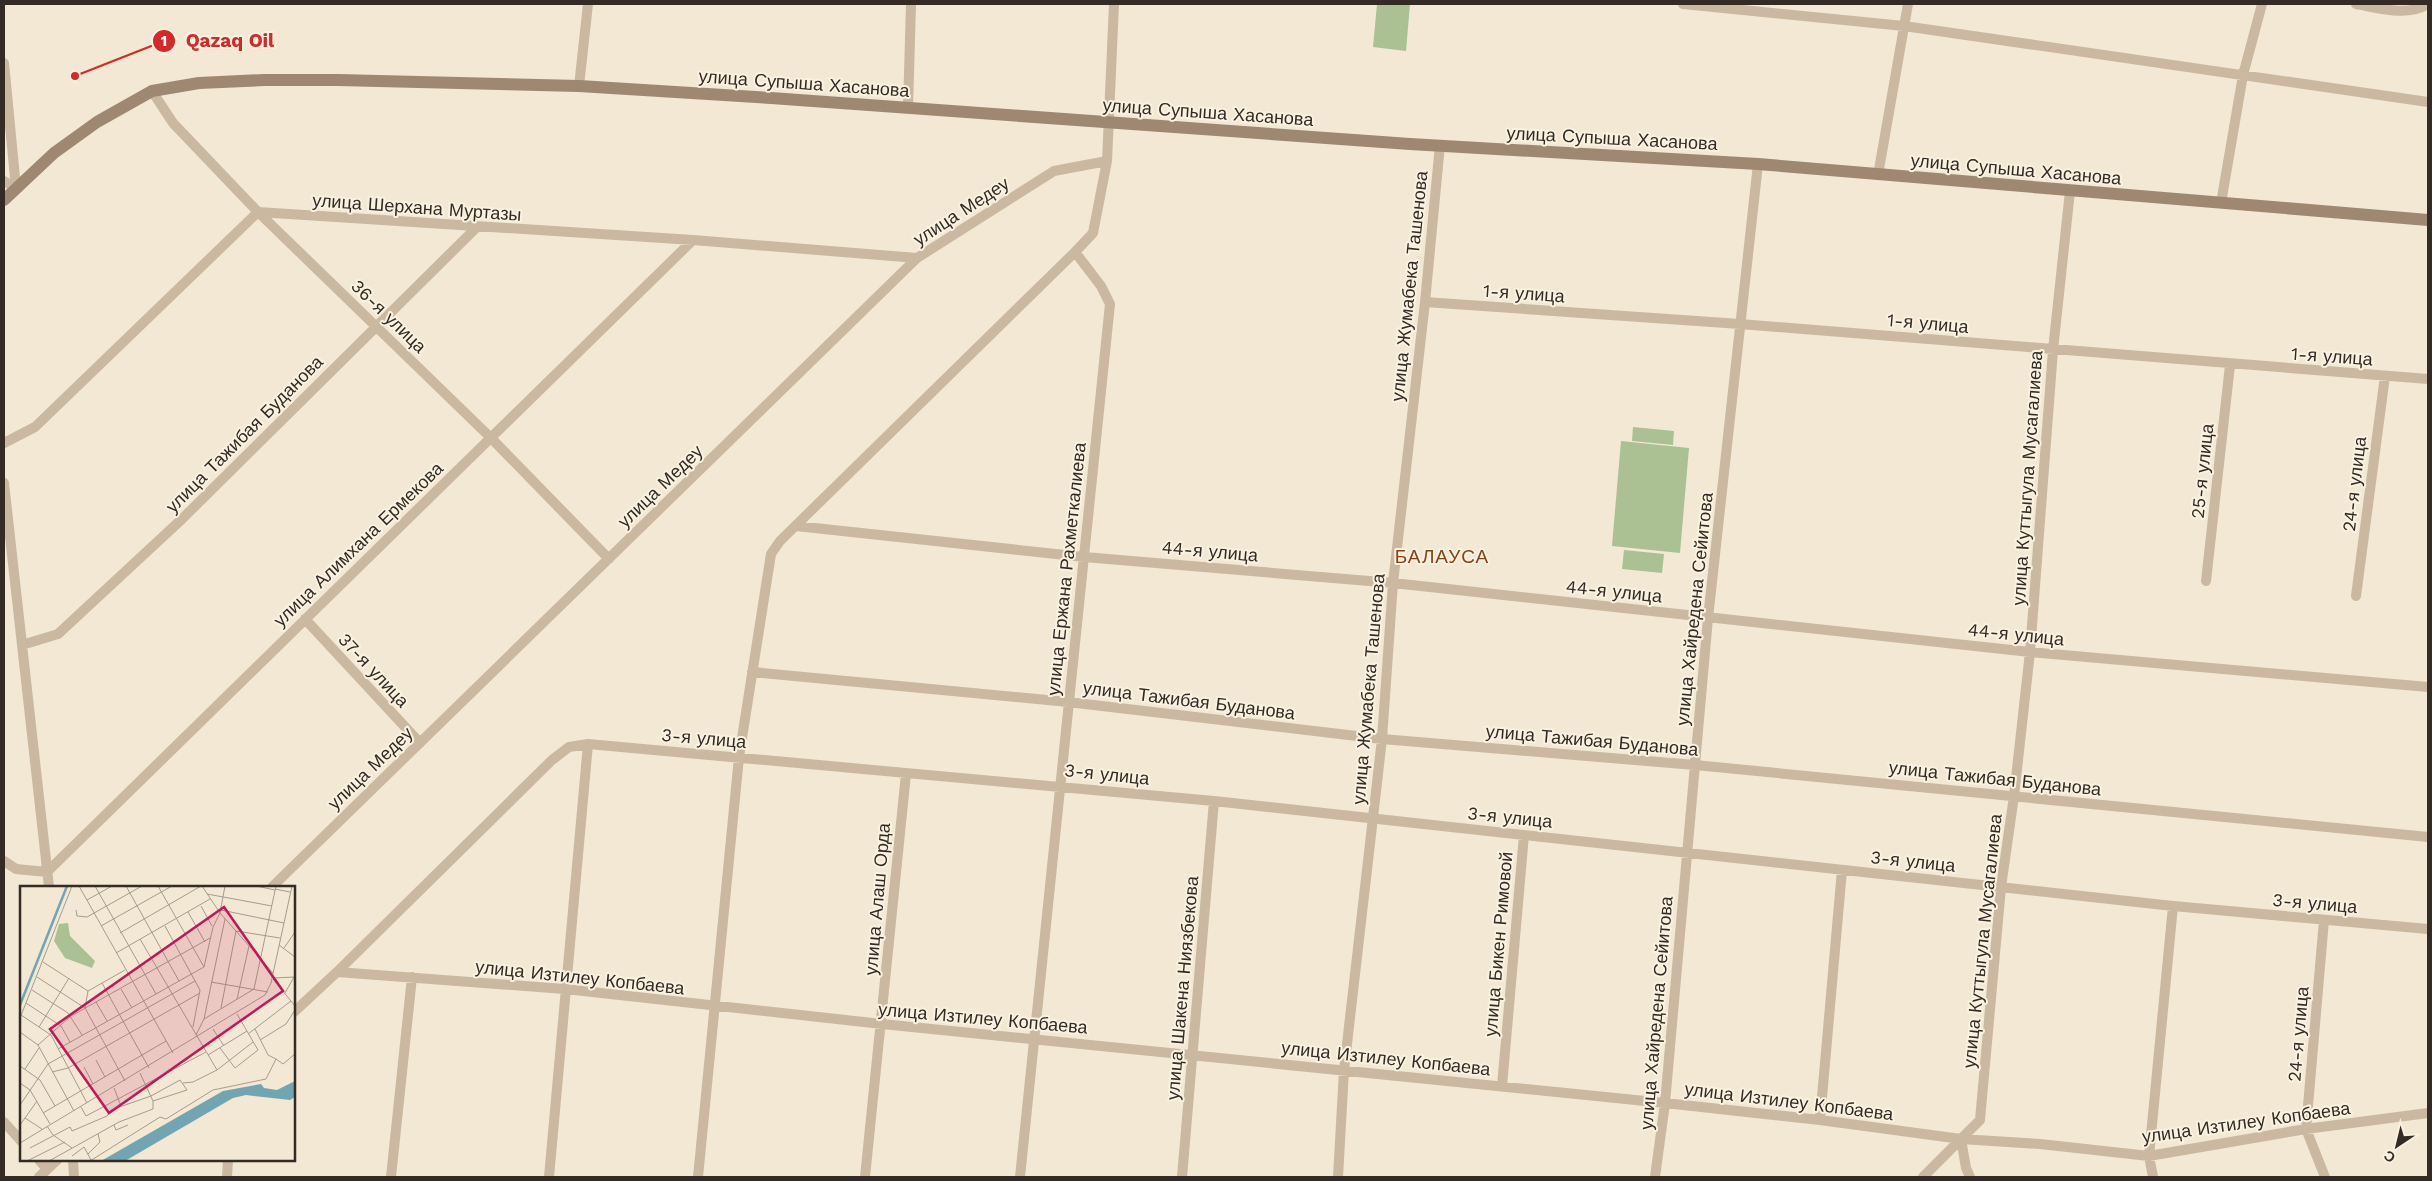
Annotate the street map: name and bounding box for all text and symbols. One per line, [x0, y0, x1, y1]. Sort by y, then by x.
callout: Qazaq Oil [151, 24, 285, 58]
text: Qazaq Oil [186, 29, 275, 52]
text: 1 [161, 32, 167, 50]
street label: улица Супыша Хасанова [698, 65, 911, 101]
street label: улица Супыша Хасанова [1102, 94, 1315, 130]
street label: улица Супыша Хасанова [1506, 122, 1719, 154]
street label: улица Супыша Хасанова [1910, 149, 2123, 189]
street label: улица Жумабека Ташенова [1386, 169, 1432, 402]
street label: улица Медеу [909, 172, 1013, 250]
street label: улица Шерхана Муртазы [312, 189, 522, 225]
street label: 36-я улица [347, 275, 432, 358]
street label: 1-я улица [1483, 280, 1566, 306]
street label: 1-я улица [1886, 309, 1971, 337]
street label: 1-я улица [2291, 343, 2374, 369]
street label: улица Куттыгула Мусагалиева [2008, 349, 2046, 606]
street label: улица Тажибая Буданова [161, 350, 328, 517]
street label: 25-я улица [2187, 421, 2218, 520]
street label: 24-я улица [2338, 434, 2370, 533]
street label: улица Медеу [613, 440, 707, 532]
street label: улица Ержана Рахметкалиева [1042, 440, 1090, 697]
street label: улица Алимхана Ермекова [269, 457, 448, 631]
street label: улица Хайредена Сейитова [1671, 490, 1717, 727]
street label: 44-я улица [1161, 536, 1260, 566]
district label: БАЛАУСА [1395, 545, 1489, 568]
street label: улица Жумабека Ташенова [1347, 572, 1389, 805]
street label: 44-я улица [1565, 576, 1664, 607]
street label: 44-я улица [1967, 619, 2066, 650]
street label: 37-я улица [334, 629, 414, 712]
street label: улица Тажибая Буданова [1082, 677, 1297, 724]
street label: улица Тажибая Буданова [1485, 720, 1700, 760]
street label: улица Медеу [323, 722, 417, 814]
street label: 3-я улица [661, 724, 748, 752]
street label: улица Тажибая Буданова [1888, 756, 2103, 800]
street label: 3-я улица [1064, 759, 1151, 789]
street label: 3-я улица [1467, 802, 1554, 832]
street label: улица Куттыгула Мусагалиева [1958, 812, 2006, 1069]
street label: улица Алаш Орда [860, 821, 894, 976]
street label: 3-я улица [1870, 846, 1957, 876]
street label: улица Бикен Римовой [1479, 851, 1517, 1037]
street label: улица Шакена Ниязбекова [1162, 874, 1202, 1101]
inset map [20, 886, 295, 1161]
street label: 3-я улица [2272, 889, 2359, 917]
street label: улица Хайредена Сейитова [1635, 894, 1677, 1131]
street label: улица Изтилеу Копбаева [474, 956, 687, 999]
street label: 24-я улица [2283, 985, 2313, 1082]
street label: улица Изтилеу Копбаева [877, 998, 1090, 1038]
street label: улица Изтилеу Копбаева [1280, 1037, 1493, 1080]
street label: улица Изтилеу Копбаева [1683, 1078, 1896, 1124]
street label: улица Изтилеу Копбаева [2141, 1097, 2352, 1147]
north arrow [2372, 1121, 2422, 1171]
text: С [2381, 1147, 2398, 1166]

